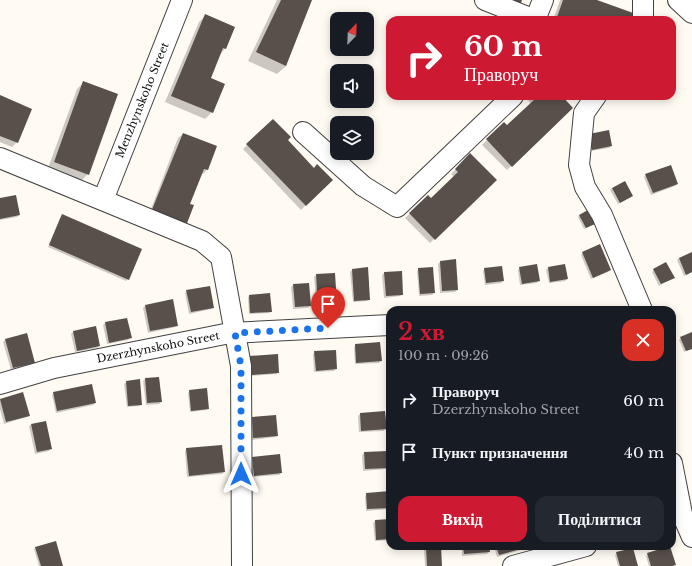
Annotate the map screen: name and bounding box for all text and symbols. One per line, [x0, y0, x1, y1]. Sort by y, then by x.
north arrow [330, 12, 374, 56]
map controls [330, 12, 374, 160]
text: 60 m [464, 29, 542, 64]
icon: right [398, 32, 450, 84]
street label: Menzhynskoho Street [112, 39, 172, 160]
button: sound [330, 64, 374, 108]
text: Праворуч [464, 64, 538, 86]
button: layers [330, 116, 374, 160]
pin [311, 287, 345, 328]
icon: arrive [317, 293, 339, 315]
text: 2 хв [398, 317, 445, 346]
button: close [622, 319, 664, 361]
street label: Dzerzhynskoho Street [95, 328, 221, 366]
text: 100 m · 09:26 [398, 347, 489, 364]
text: Праворуч [432, 382, 499, 401]
icon: right [398, 389, 420, 411]
text: 60 m [623, 391, 664, 410]
text: Dzerzhynskoho Street [432, 401, 580, 418]
icon: arrive [398, 441, 420, 463]
text: Пункт призначення [432, 443, 568, 462]
text: 40 m [624, 443, 664, 462]
position arrow [220, 453, 262, 495]
button: Вихід [398, 496, 527, 542]
button: Поділитися [535, 496, 664, 542]

